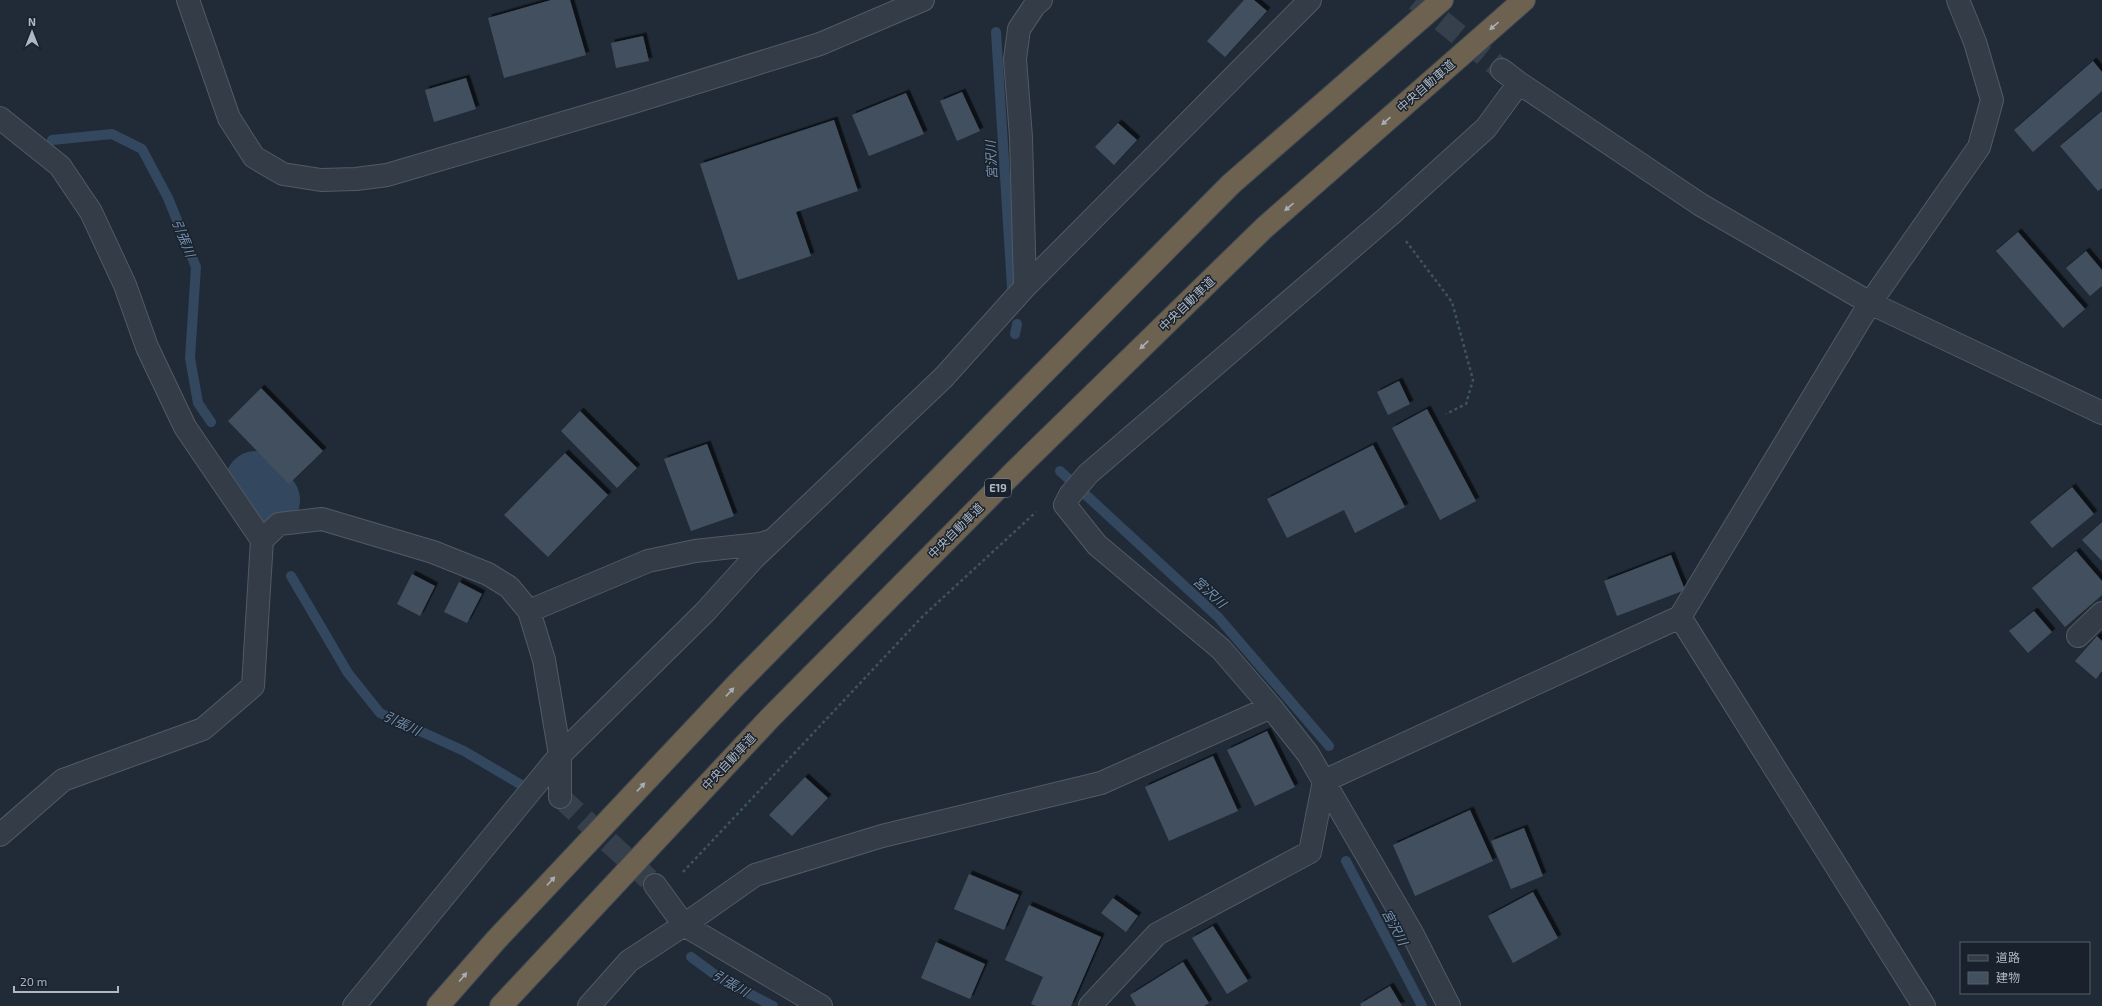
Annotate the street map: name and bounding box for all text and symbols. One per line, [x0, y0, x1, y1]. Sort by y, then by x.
north arrow [12, 12, 52, 52]
text: N [28, 15, 36, 28]
one-way arrow [1489, 21, 1500, 30]
street label: 中央自動車道 [1394, 56, 1457, 114]
one-way arrow [1382, 116, 1391, 125]
water label: 宮沢川 [982, 138, 1000, 180]
one-way arrow [1284, 202, 1293, 211]
water label: 引張川 [169, 217, 199, 261]
street label: 中央自動車道 [1156, 273, 1217, 333]
one-way arrow [1139, 340, 1149, 350]
road number: E19 [985, 479, 1011, 497]
street label: 中央自動車道 [925, 500, 986, 561]
water label: 宮沢川 [1190, 573, 1231, 613]
one-way arrow [725, 687, 735, 697]
water label: 引張川 [381, 708, 425, 739]
street label: 中央自動車道 [699, 730, 758, 792]
one-way arrow [636, 782, 645, 791]
one-way arrow [547, 876, 556, 886]
water label: 宮沢川 [1379, 906, 1412, 950]
legend [1960, 942, 2090, 994]
text: 道路 [1996, 950, 2020, 964]
water label: 引張川 [710, 966, 754, 1001]
scale bar [14, 968, 118, 994]
text: 建物 [1996, 970, 2020, 984]
one-way arrow [459, 971, 468, 982]
text: 20 m [20, 974, 47, 988]

